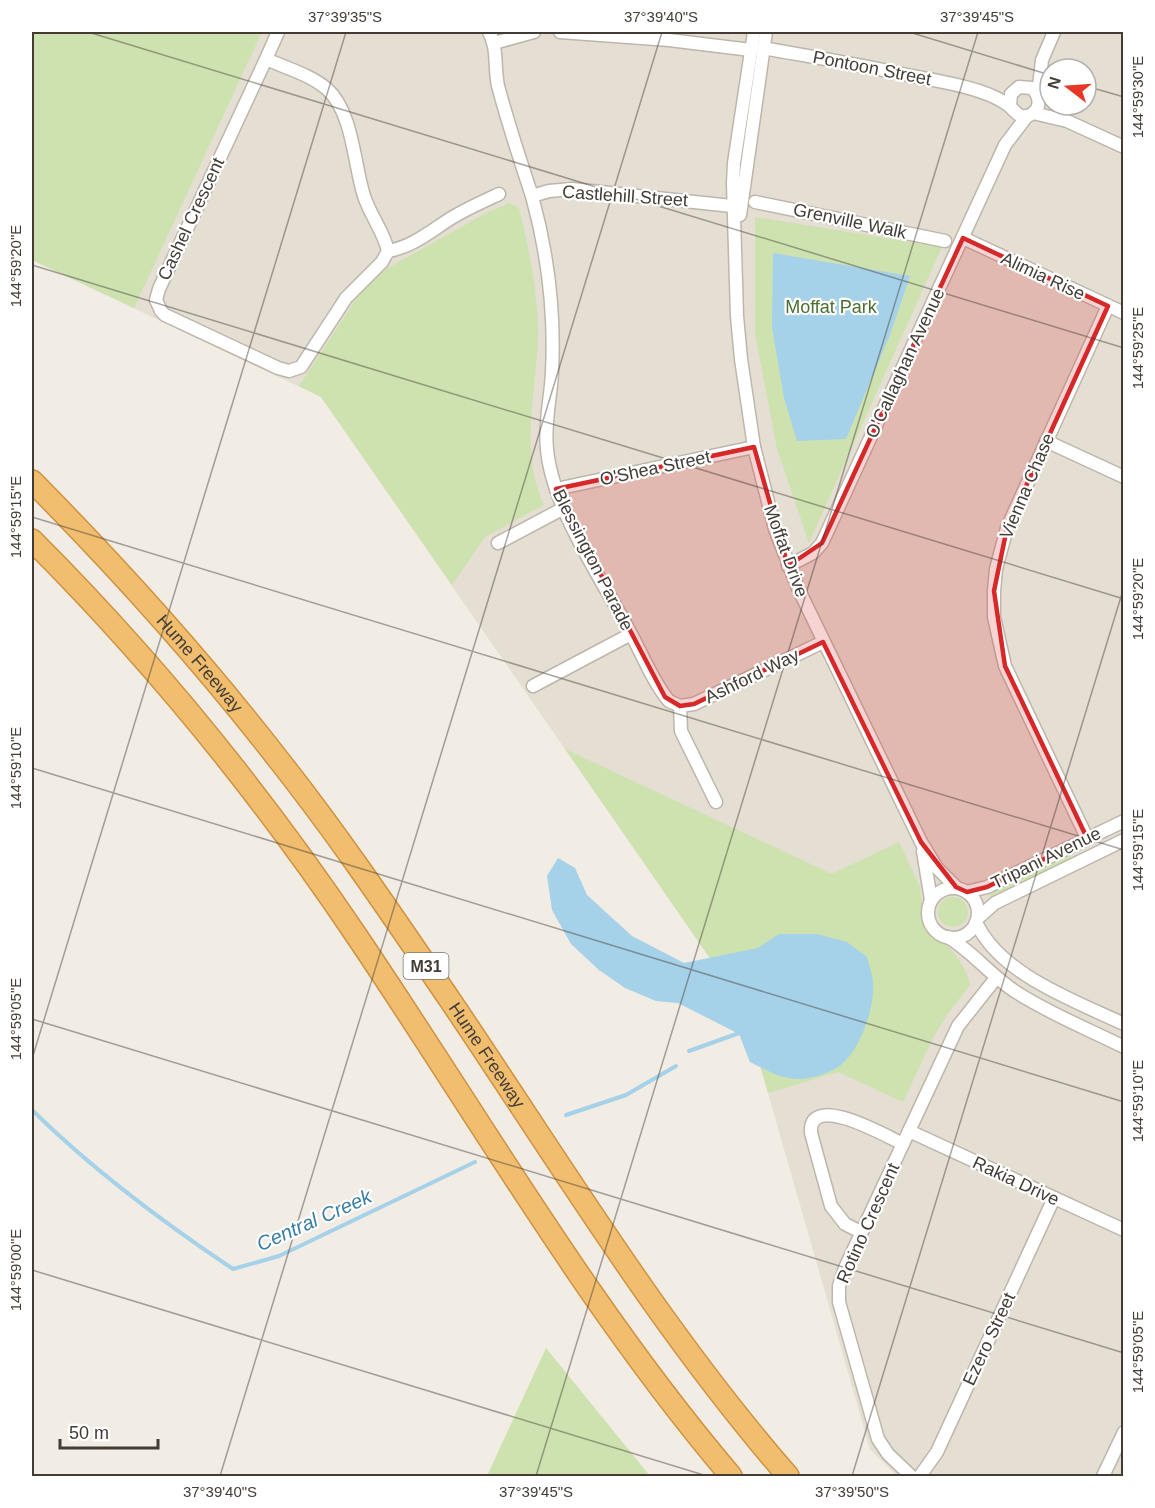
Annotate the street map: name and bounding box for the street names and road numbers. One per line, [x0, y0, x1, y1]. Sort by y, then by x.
street label: Pontoon Street [811, 47, 933, 89]
street label: Cashel Crescent [154, 154, 228, 284]
street label: Castlehill Street [561, 182, 689, 210]
street label: Grenville Walk [792, 199, 909, 243]
street label: Alimia Rise [998, 248, 1088, 304]
street label: O'Callaghan Avenue [861, 285, 949, 441]
street label: Vienna Chase [996, 430, 1058, 542]
street label: O'Shea Street [598, 447, 712, 489]
street label: Blessington Parade [549, 486, 637, 634]
street label: Moffat Drive [760, 502, 812, 600]
street label: Hume Freeway [153, 611, 247, 716]
street label: Ashford Way [702, 645, 802, 707]
street label: Tripani Avenue [988, 823, 1104, 893]
road number: M31 [404, 953, 448, 979]
street label: Hume Freeway [445, 999, 529, 1112]
street label: Rakia Drive [970, 1152, 1062, 1210]
street label: Rotino Crescent [833, 1160, 903, 1286]
street label: Ezero Street [959, 1289, 1019, 1389]

